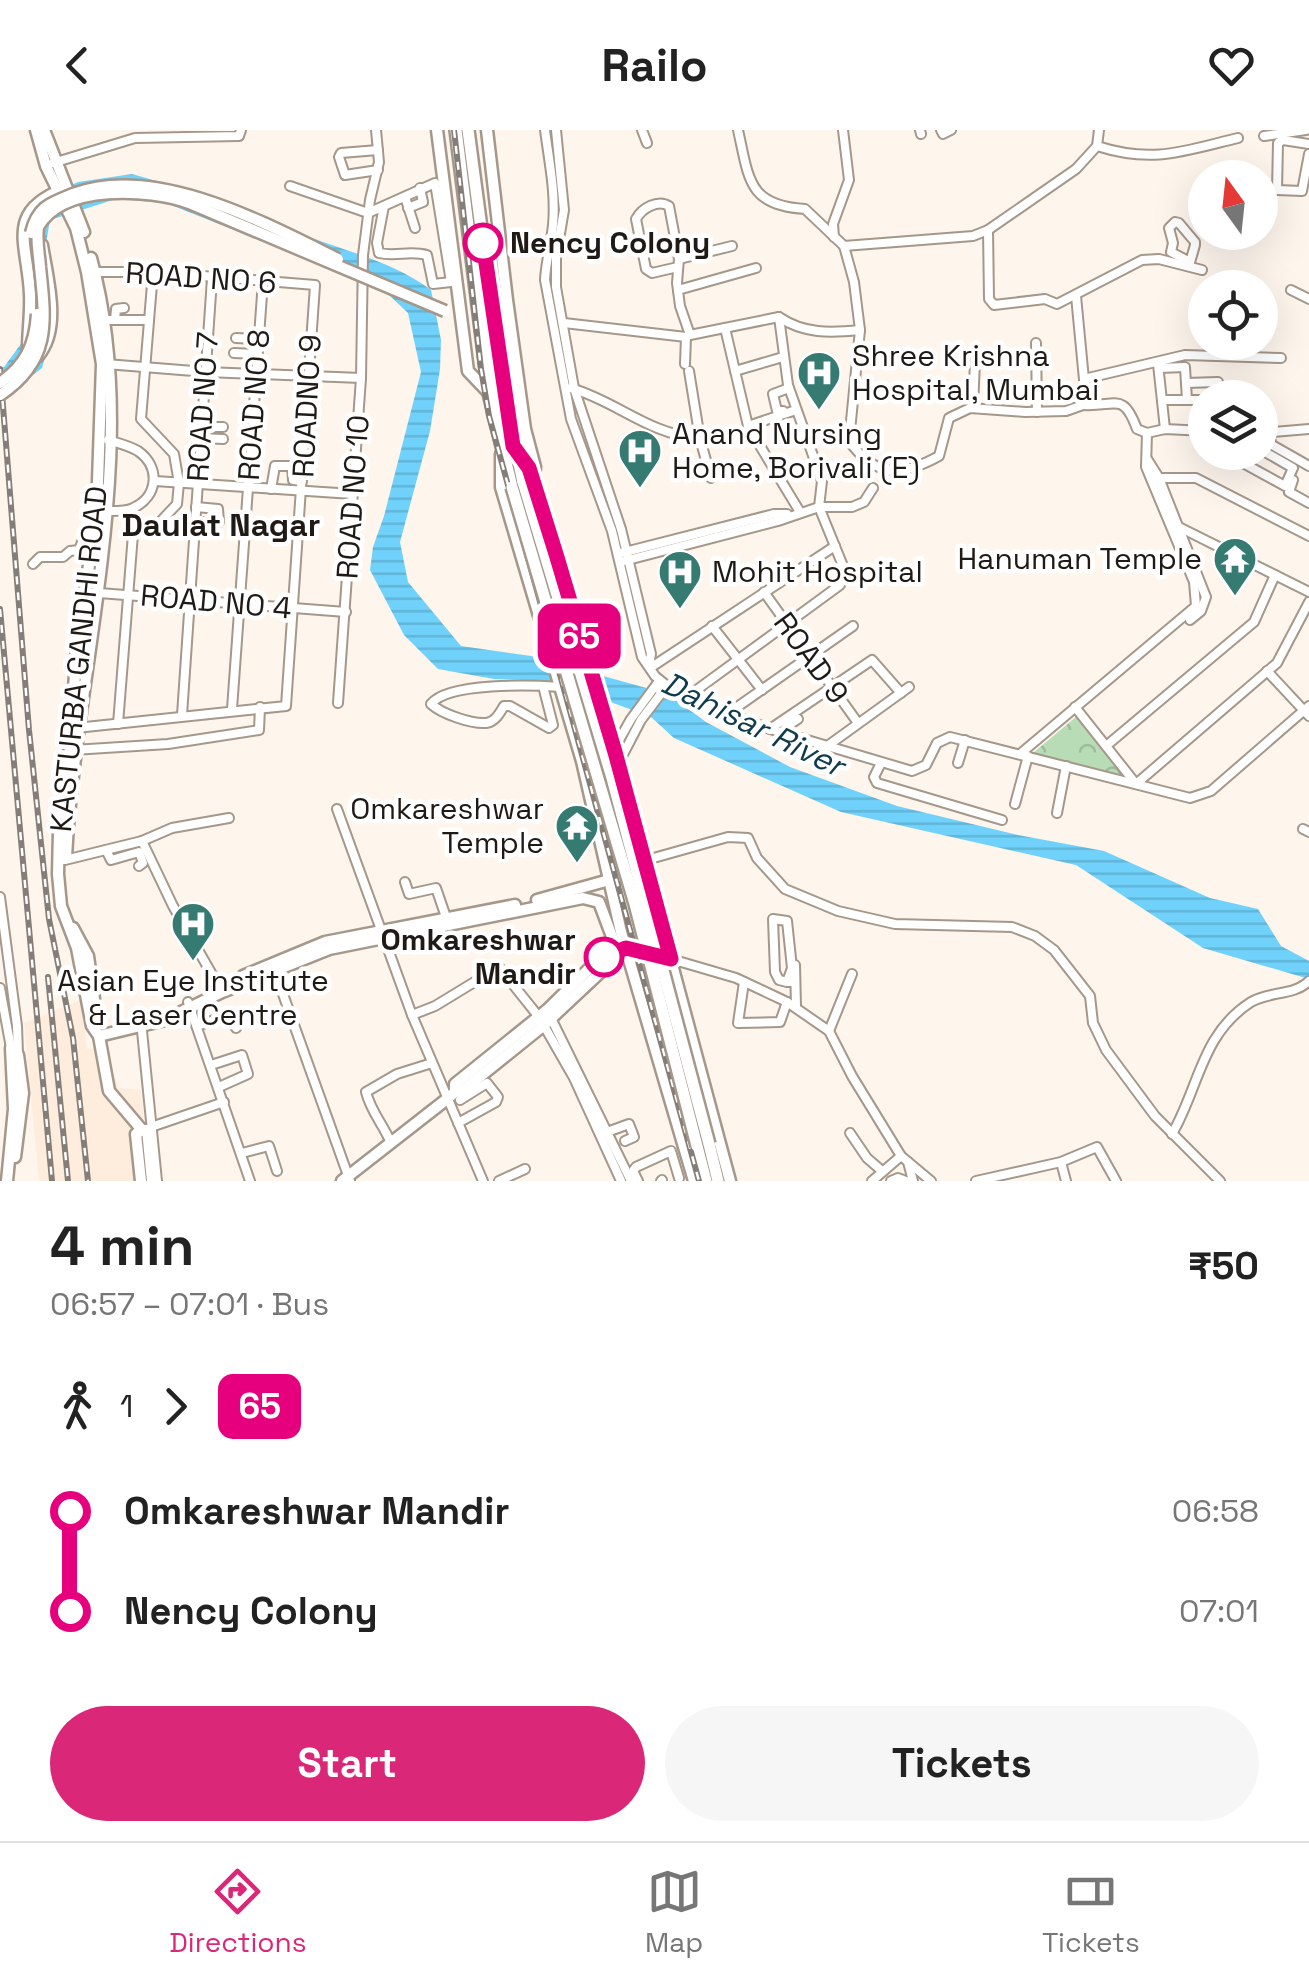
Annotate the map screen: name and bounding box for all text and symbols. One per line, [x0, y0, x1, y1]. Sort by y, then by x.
text: Railo [602, 37, 707, 94]
icon: back [50, 38, 105, 93]
icon: heart [1204, 38, 1259, 93]
north arrow [1188, 160, 1278, 250]
map controls [1188, 160, 1278, 470]
place label: Nency Colony [510, 223, 710, 262]
marker: Nency Colony [464, 224, 502, 262]
street label: ROAD NO 6 [124, 253, 278, 302]
button: locate [1188, 270, 1278, 360]
street label: ROAD NO 8 [229, 328, 278, 482]
street label: ROAD NO 7 [178, 331, 227, 483]
street label: ROADNO 9 [283, 333, 330, 479]
place label: Shree Krishna Hospital, Mumbai [852, 336, 1099, 409]
hospital icon: Shree Krishna Hospital, Mumbai [796, 350, 842, 411]
button: layers [1188, 380, 1278, 470]
street label: ROAD NO 10 [327, 413, 378, 580]
place label: Anand Nursing Home, Borivali (E) [672, 414, 920, 487]
hospital icon: Anand Nursing Home, Borivali (E) [617, 428, 663, 489]
street label: KASTURBA GANDHI ROAD [41, 484, 116, 834]
district label: Daulat Nagar [122, 505, 320, 545]
temple icon: Hanuman Temple [1212, 536, 1258, 597]
place label: Hanuman Temple [958, 539, 1202, 578]
hospital icon: Mohit Hospital [657, 549, 703, 610]
place label: Mohit Hospital [712, 552, 923, 591]
street label: ROAD NO 4 [139, 575, 293, 628]
line badge: 65 [534, 604, 624, 668]
street label: ROAD 9 [765, 604, 858, 711]
text: 65 [558, 614, 600, 658]
water label: Dahisar River [655, 663, 853, 787]
place label: Omkareshwar Temple [350, 789, 544, 862]
temple icon: Omkareshwar Temple [554, 803, 600, 864]
hospital icon: Asian Eye Institute & Laser Centre [170, 901, 216, 962]
place label: Omkareshwar Mandir [381, 920, 576, 993]
marker: Omkareshwar Mandir [585, 938, 623, 976]
place label: Asian Eye Institute & Laser Centre [57, 961, 329, 1034]
text: 4 min [50, 1211, 194, 1281]
text: ₹50 [1188, 1242, 1259, 1290]
text: 06:57 – 07:01 · Bus [50, 1284, 329, 1324]
icon: walk [50, 1379, 105, 1434]
icon: forward [148, 1379, 203, 1434]
text: 65 [238, 1384, 281, 1428]
text: 1 [120, 1386, 133, 1426]
text: Omkareshwar Mandir [124, 1487, 510, 1535]
text: 06:58 [1172, 1491, 1259, 1531]
text: Nency Colony [124, 1587, 378, 1635]
text: 07:01 [1179, 1591, 1259, 1631]
button: Start [50, 1706, 645, 1821]
button: Tickets [665, 1706, 1259, 1821]
tab: Directions [169, 1864, 306, 1960]
tab: Map [645, 1864, 703, 1960]
tab: Tickets [1042, 1864, 1140, 1960]

